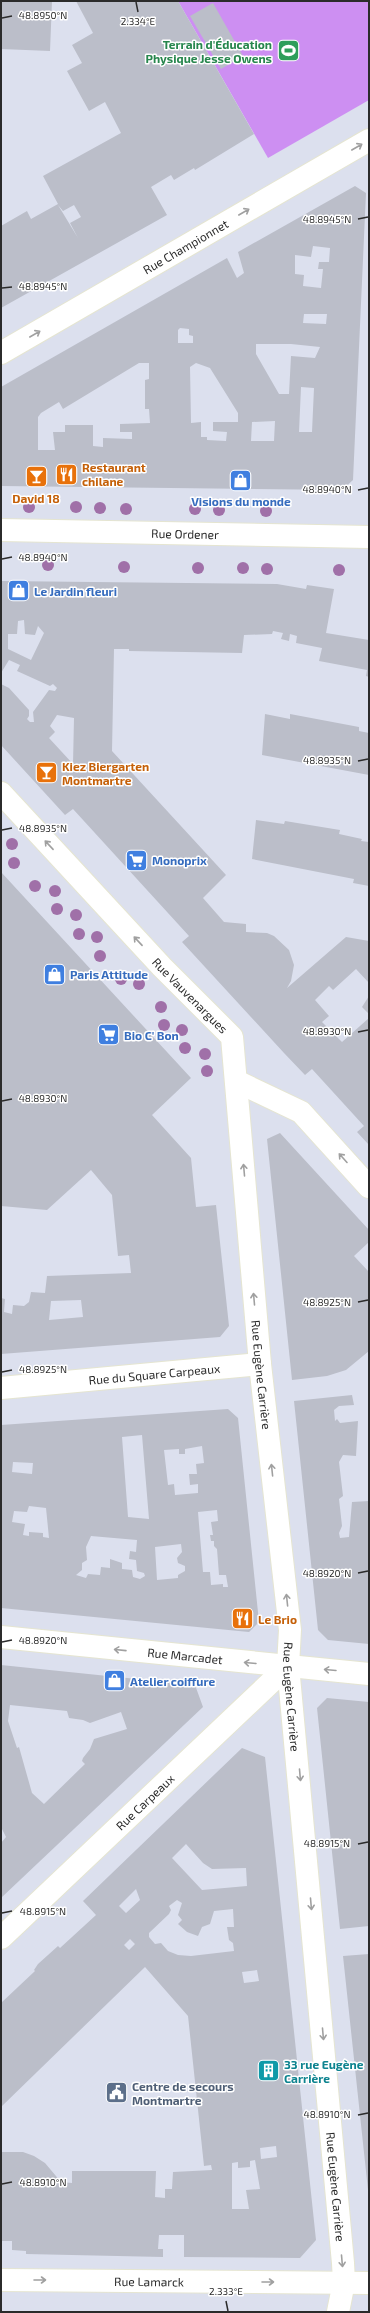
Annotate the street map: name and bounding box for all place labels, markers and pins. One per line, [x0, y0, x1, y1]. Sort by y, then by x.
place label: Terrain d'Éducation Physique Jesse Owens [145, 37, 272, 66]
sports icon: Terrain d'Éducation Physique Jesse Owens [275, 38, 301, 64]
place label: Restaurant chilane [82, 460, 146, 488]
restaurant icon: Restaurant chilane [53, 461, 79, 487]
bar icon: David 18 [23, 464, 49, 490]
shop icon: Visions du monde [228, 467, 254, 493]
place label: David 18 [12, 491, 60, 505]
place label: Visions du monde [191, 494, 291, 508]
shop icon: Le Jardin fleuri [5, 578, 31, 604]
place label: Le Jardin fleuri [34, 584, 117, 598]
place label: Kiez Biergarten Montmartre [62, 759, 149, 787]
bar icon: Kiez Biergarten Montmartre [34, 760, 60, 786]
supermarket icon: Monoprix [123, 847, 149, 873]
place label: Monoprix [152, 853, 207, 867]
shop icon: Paris Attitude [41, 961, 67, 987]
place label: Paris Attitude [70, 967, 148, 981]
supermarket icon: Bio C' Bon [96, 1022, 122, 1048]
place label: Bio C' Bon [124, 1028, 179, 1042]
restaurant icon: Le Brio [230, 1606, 256, 1632]
place label: Le Brio [258, 1612, 297, 1626]
shop icon: Atelier coiffure [102, 1668, 128, 1694]
place label: Atelier coiffure [130, 1674, 216, 1688]
place label: 33 rue Eugène Carrière [284, 2057, 364, 2085]
building icon: 33 rue Eugène Carrière [255, 2058, 281, 2084]
place label: Centre de secours Montmartre [132, 2079, 234, 2107]
public building icon: Centre de secours Montmartre [104, 2080, 130, 2106]

